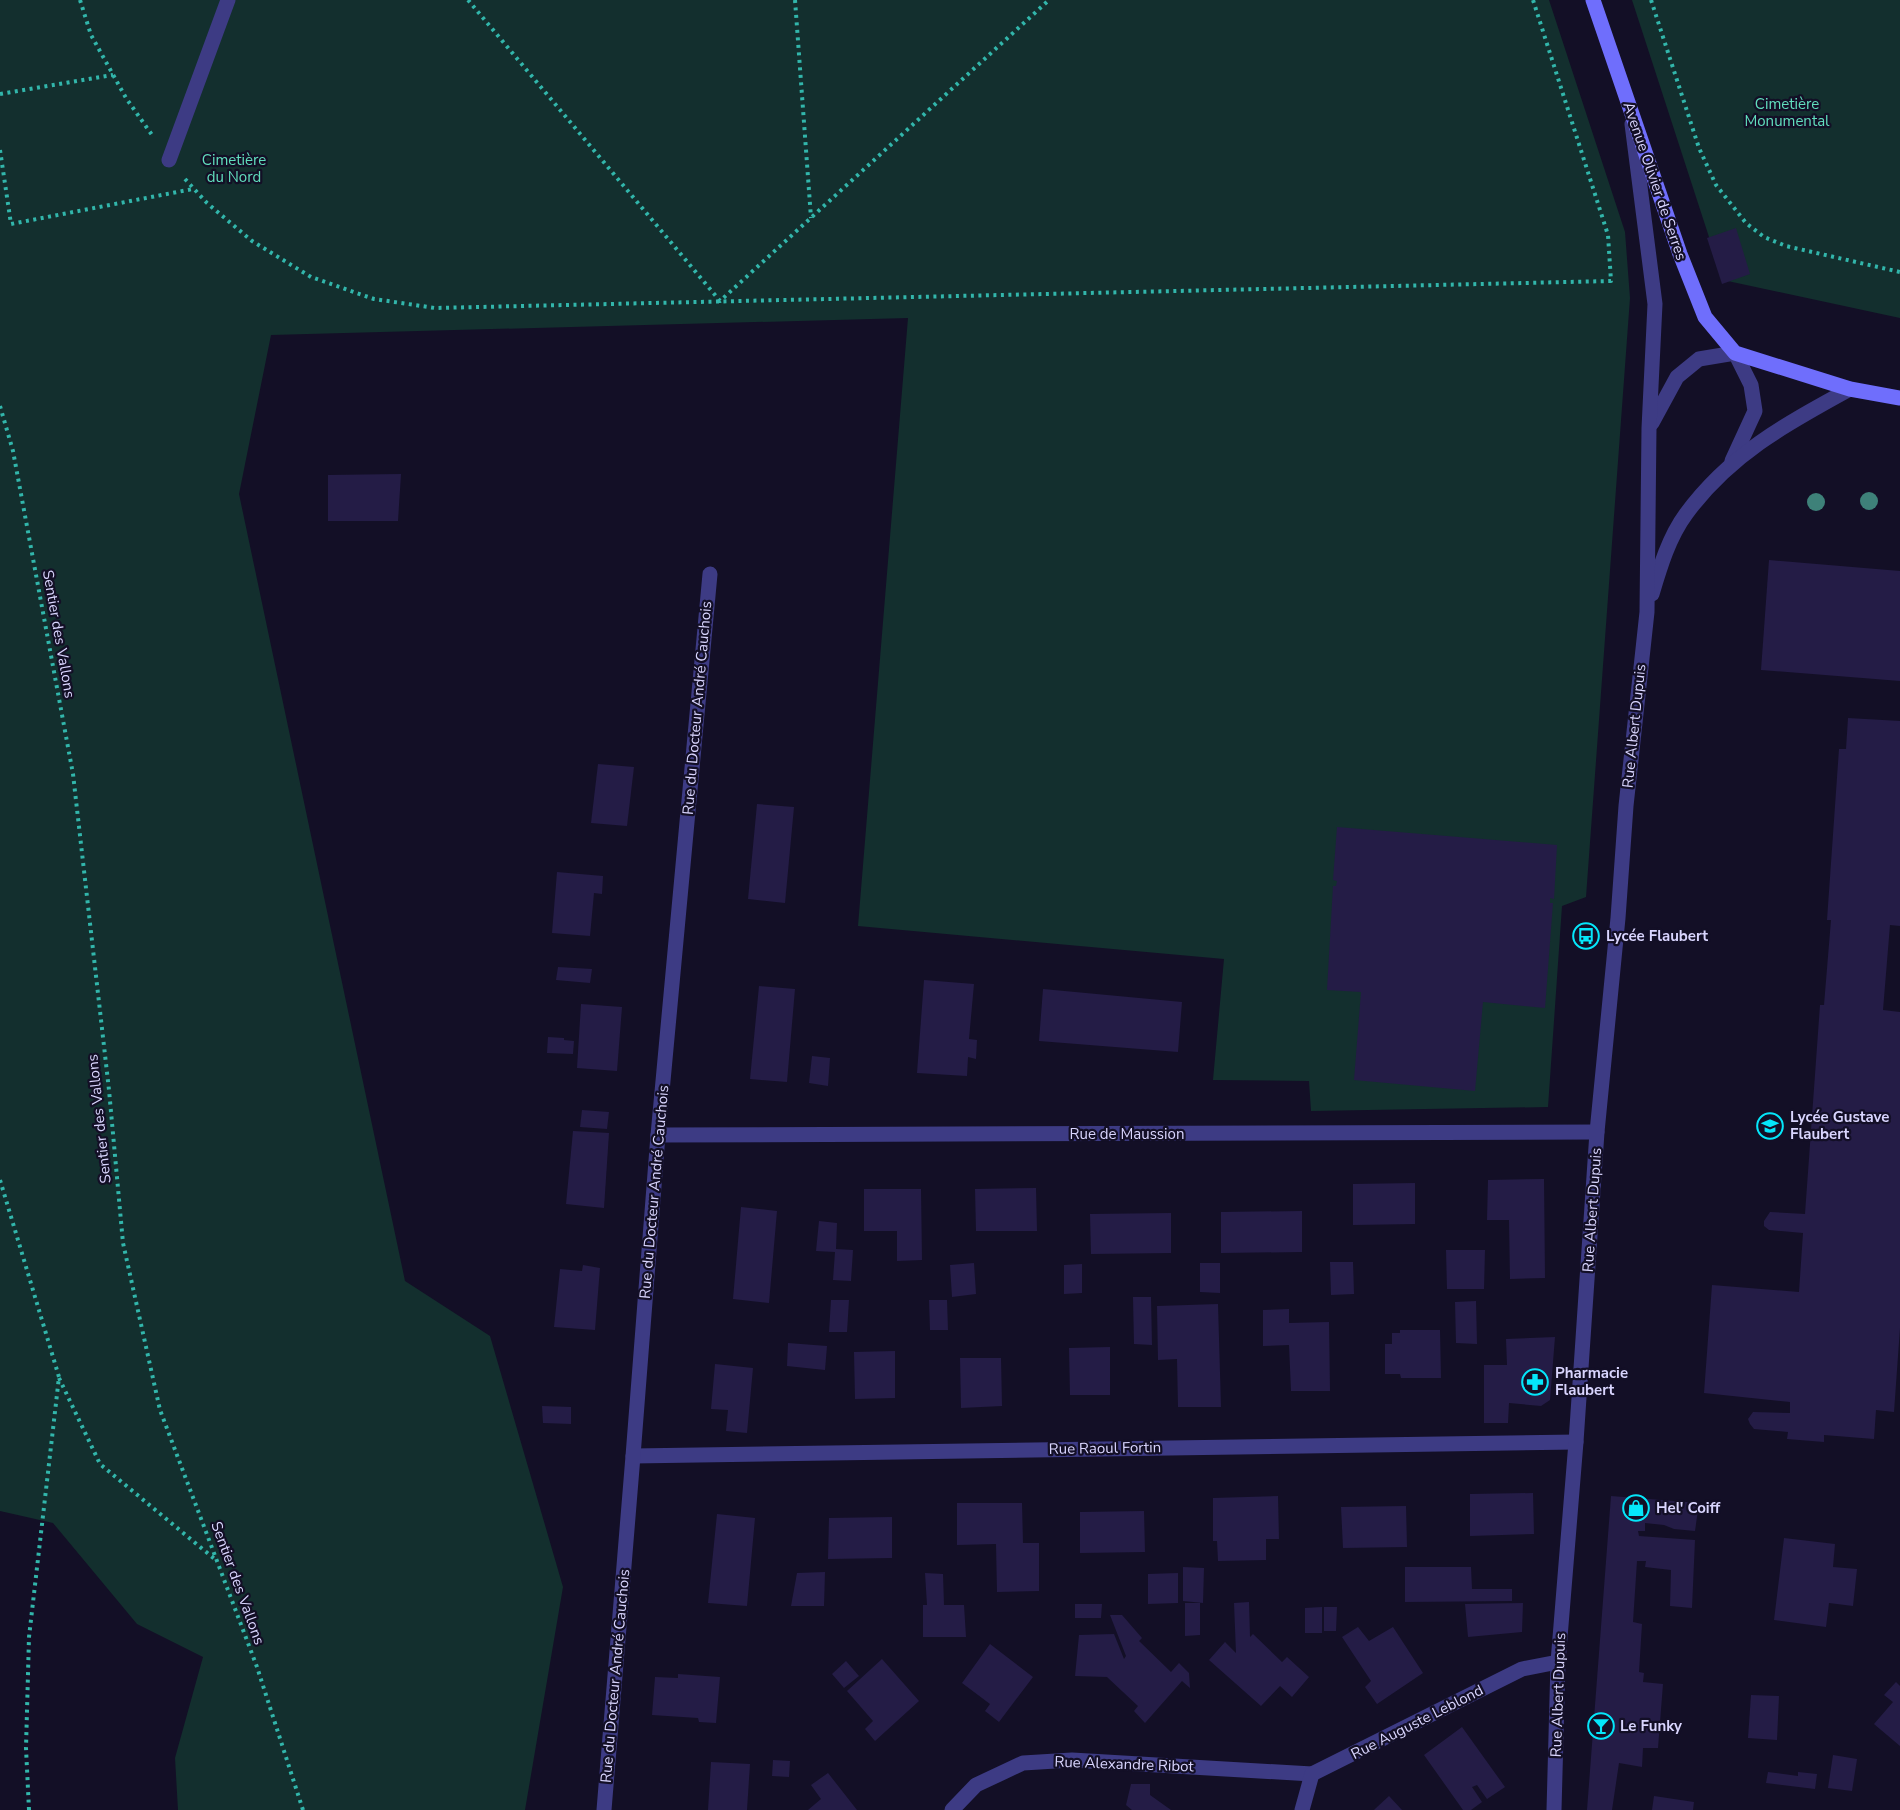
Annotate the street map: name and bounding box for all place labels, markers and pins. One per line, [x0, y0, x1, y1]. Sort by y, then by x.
bus stop icon: Lycée Flaubert [1571, 921, 1601, 951]
place label: Lycée Flaubert [1606, 926, 1708, 946]
place label: Lycée Gustave Flaubert [1790, 1107, 1889, 1144]
school or university icon: Lycée Gustave Flaubert [1755, 1111, 1785, 1141]
place label: Pharmacie Flaubert [1555, 1363, 1628, 1400]
pharmacy icon: Pharmacie Flaubert [1520, 1367, 1550, 1397]
shop icon: Hel' Coiff [1621, 1493, 1651, 1523]
place label: Hel' Coiff [1656, 1498, 1721, 1518]
bar icon: Le Funky [1586, 1711, 1616, 1741]
place label: Le Funky [1620, 1716, 1682, 1736]

